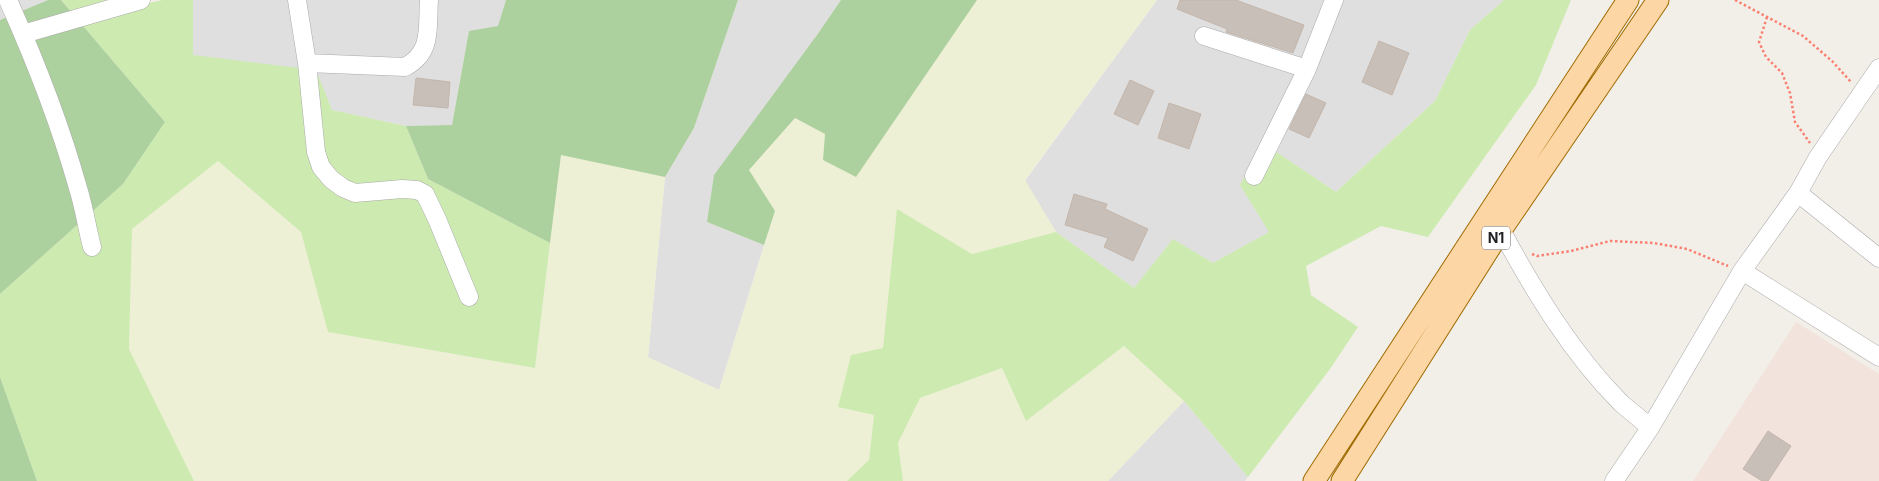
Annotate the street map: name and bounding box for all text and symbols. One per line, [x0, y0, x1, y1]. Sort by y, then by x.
road number: N1 [1482, 227, 1510, 250]

